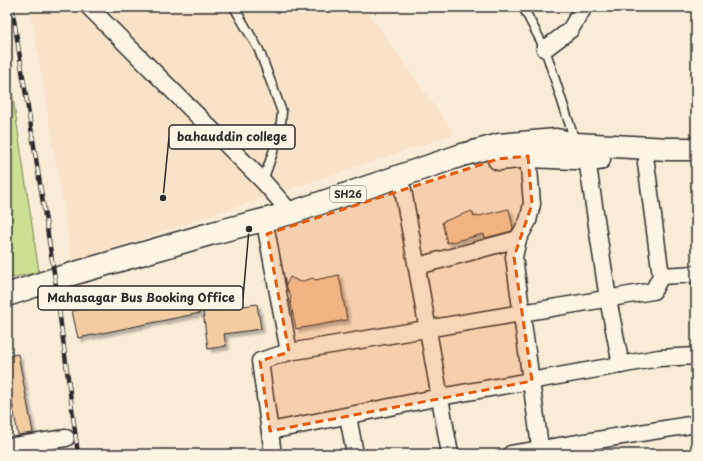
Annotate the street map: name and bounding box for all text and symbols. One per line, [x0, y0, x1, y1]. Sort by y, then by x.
callout: bahauddin college [169, 125, 295, 149]
text: bahauddin college [177, 127, 287, 145]
road number: SH26 [330, 186, 366, 202]
callout: Mahasagar Bus Booking Office [38, 286, 243, 310]
text: Mahasagar Bus Booking Office [47, 288, 235, 306]

